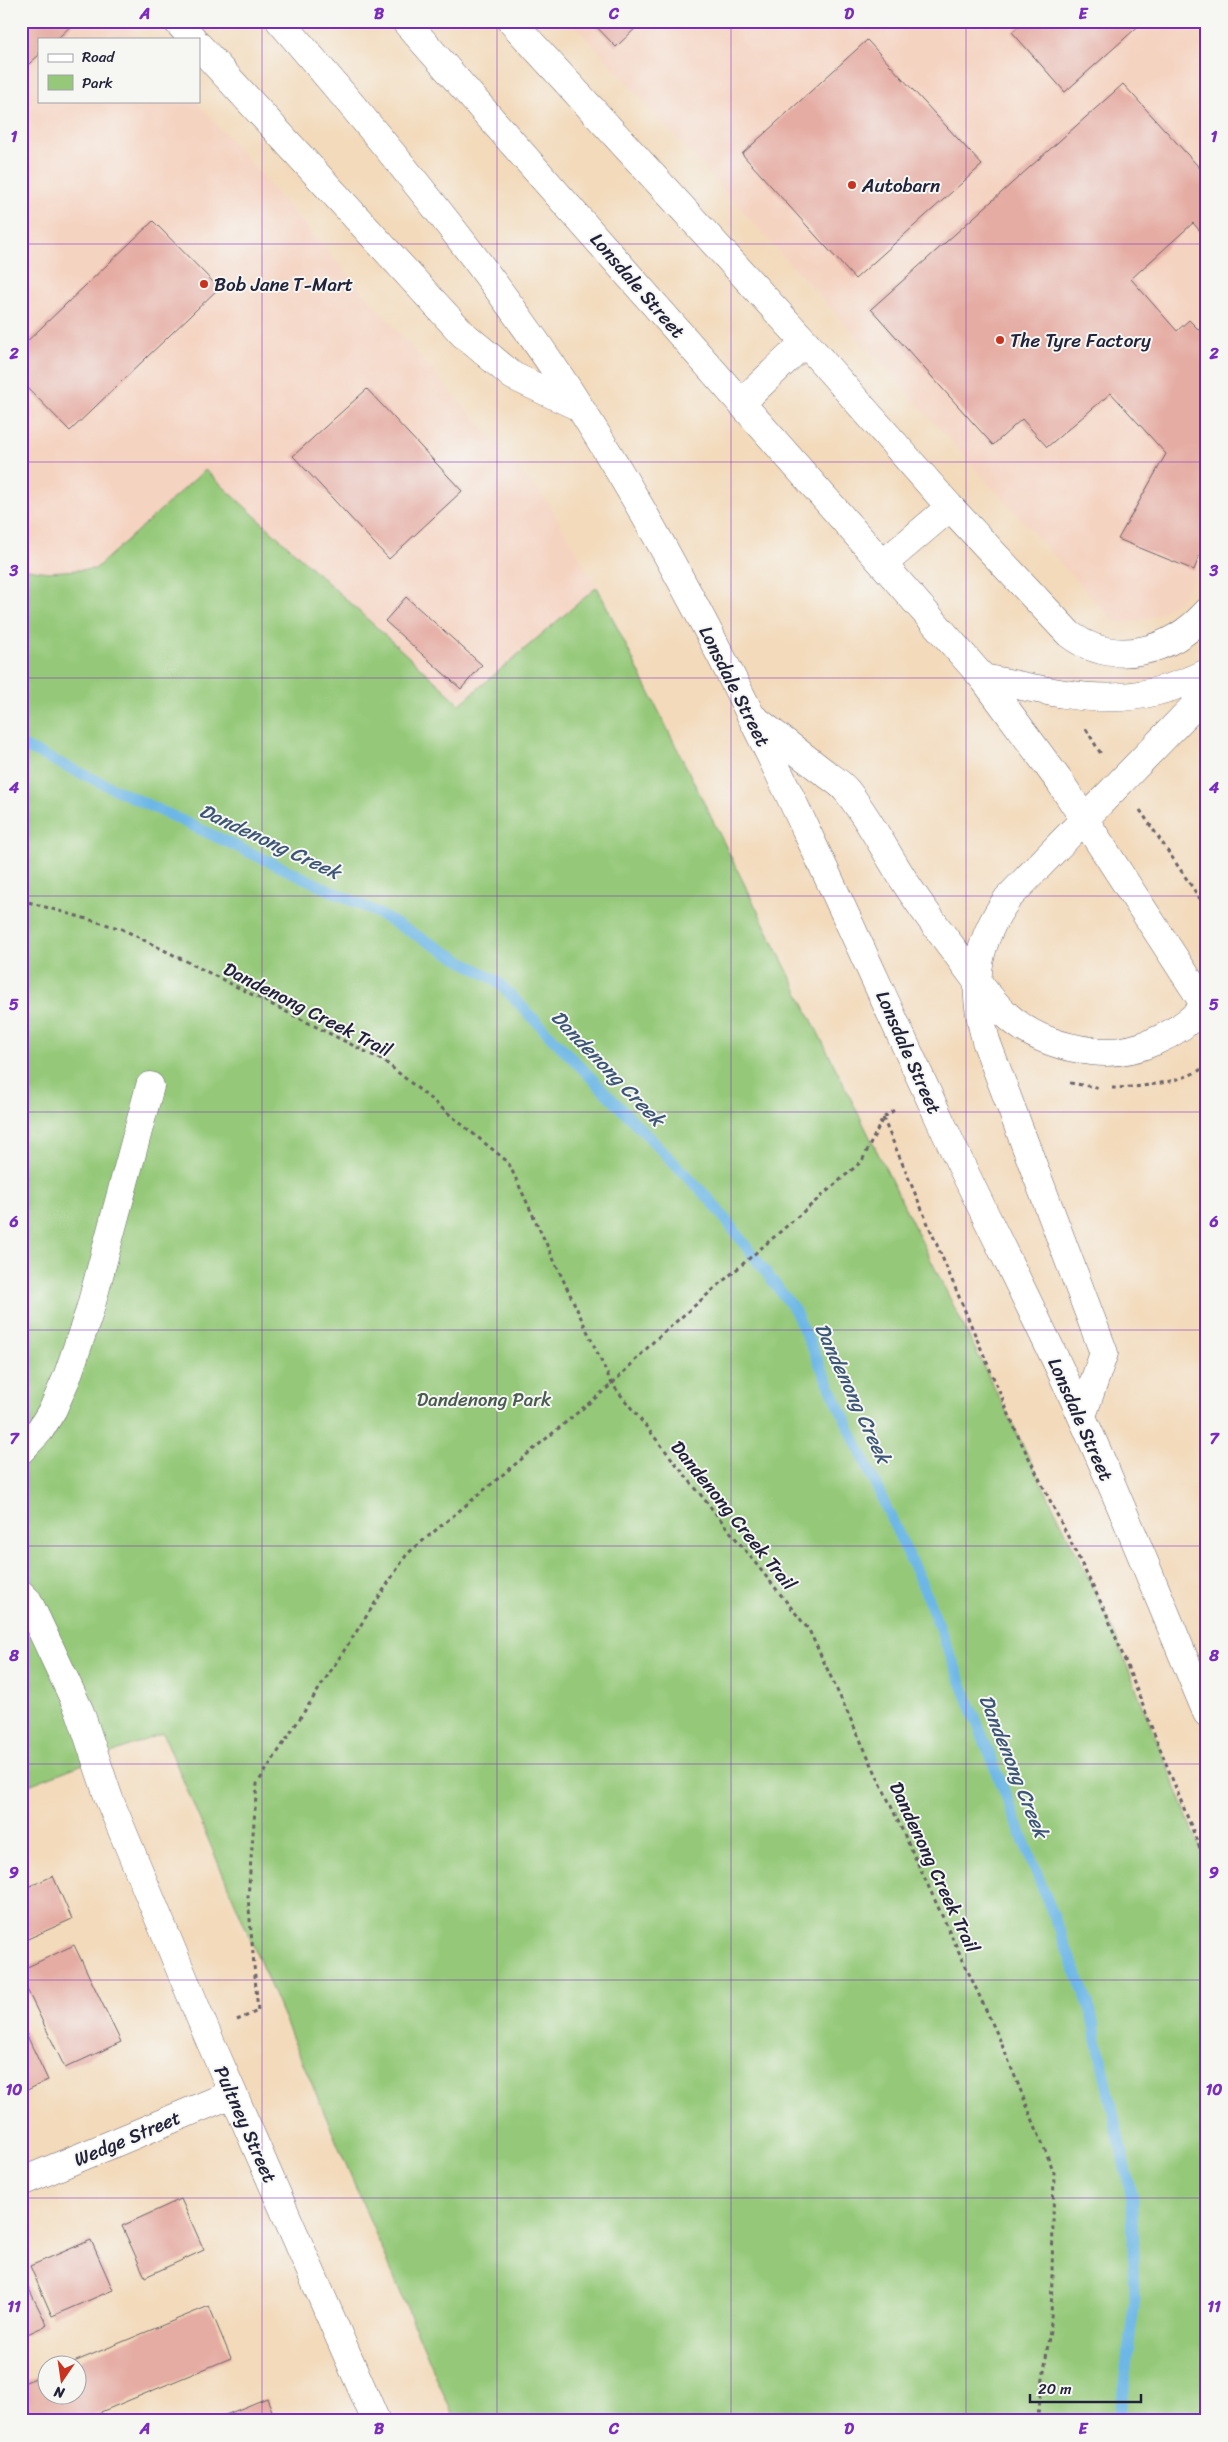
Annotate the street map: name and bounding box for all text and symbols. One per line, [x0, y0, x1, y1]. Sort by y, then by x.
text: A [139, 0, 150, 28]
text: B [374, 0, 385, 28]
text: C [608, 0, 620, 28]
text: D [844, 0, 854, 28]
text: E [1079, 0, 1089, 28]
legend [38, 38, 200, 102]
text: Road [82, 44, 115, 70]
text: Park [82, 70, 113, 96]
text: 1 [11, 122, 18, 151]
text: 1 [1211, 122, 1218, 151]
place label: Autobarn [861, 169, 940, 202]
marker: Autobarn [846, 179, 858, 191]
street label: Lonsdale Street [582, 225, 693, 346]
place label: Bob Jane T-Mart [214, 268, 353, 301]
marker: Bob Jane T-Mart [198, 278, 210, 290]
place label: The Tyre Factory [1010, 324, 1151, 357]
marker: The Tyre Factory [994, 334, 1006, 346]
text: 2 [8, 339, 19, 368]
text: 2 [1208, 339, 1219, 368]
text: 3 [9, 556, 19, 585]
text: 3 [1209, 556, 1219, 585]
street label: Lonsdale Street [690, 620, 779, 753]
text: 4 [8, 773, 19, 802]
text: 4 [1208, 773, 1219, 802]
water label: Dandenong Creek [193, 793, 348, 890]
street label: Dandenong Creek Trail [217, 953, 399, 1067]
street label: Lonsdale Street [867, 985, 951, 1119]
text: 5 [9, 990, 19, 1019]
text: 5 [1209, 990, 1219, 1019]
water label: Dandenong Creek [542, 1001, 675, 1137]
text: 6 [8, 1207, 19, 1236]
text: 6 [1208, 1207, 1219, 1236]
water label: Dandenong Creek [805, 1317, 902, 1472]
street label: Lonsdale Street [1039, 1352, 1123, 1486]
park label: Dandenong Park [417, 1383, 552, 1416]
text: 7 [9, 1424, 20, 1453]
text: 7 [1209, 1424, 1220, 1453]
street label: Dandenong Creek Trail [662, 1433, 805, 1598]
text: 8 [8, 1641, 19, 1670]
text: 8 [1208, 1641, 1219, 1670]
water label: Dandenong Creek [969, 1689, 1059, 1846]
street label: Dandenong Creek Trail [880, 1776, 989, 1959]
text: 9 [9, 1858, 19, 1887]
text: 9 [1209, 1858, 1219, 1887]
street label: Pultney Street [205, 2060, 286, 2188]
text: 10 [6, 2075, 22, 2104]
text: 10 [1206, 2075, 1222, 2104]
street label: Wedge Street [69, 2101, 186, 2176]
text: 11 [7, 2292, 21, 2321]
text: 11 [1207, 2292, 1221, 2321]
north arrow [38, 2354, 88, 2404]
scale bar [1030, 2372, 1142, 2404]
text: 20 m [1038, 2376, 1072, 2402]
text: N [51, 2379, 68, 2406]
text: A [139, 2414, 150, 2442]
text: B [374, 2414, 385, 2442]
text: C [608, 2414, 620, 2442]
text: D [844, 2414, 854, 2442]
text: E [1079, 2414, 1089, 2442]

